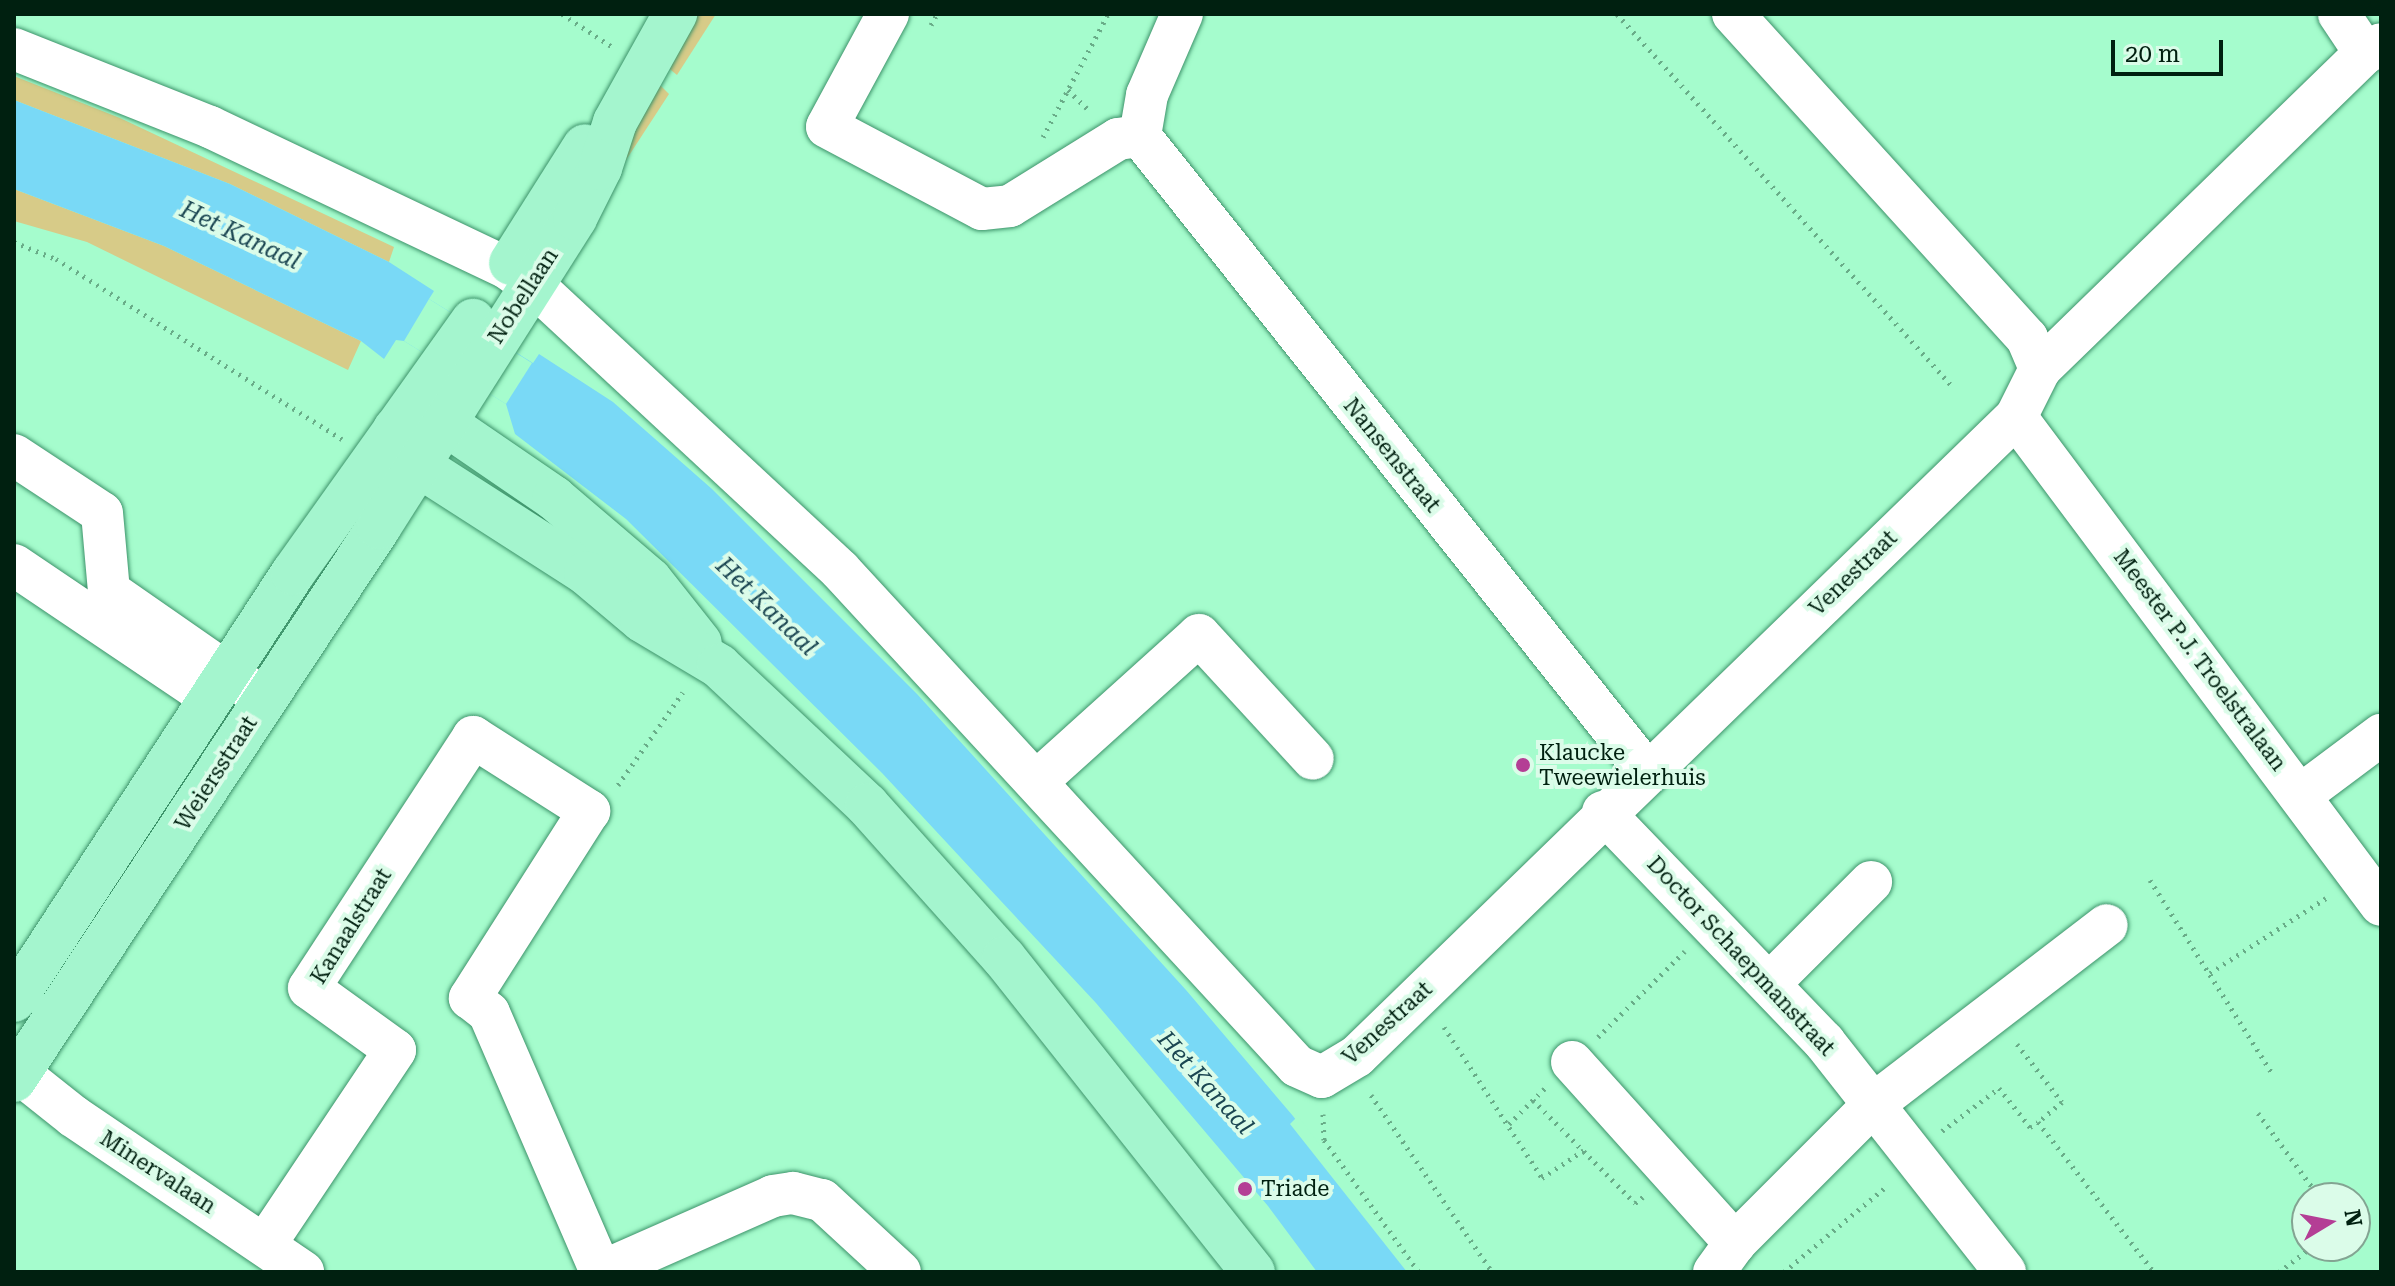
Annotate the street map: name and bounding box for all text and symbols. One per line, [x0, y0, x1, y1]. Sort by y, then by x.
scale bar [2115, 24, 2227, 74]
text: 20 m [2125, 40, 2180, 68]
water label: Het Kanaal [175, 196, 305, 276]
street label: Nobellaan [482, 243, 564, 349]
street label: Nansenstraat [1338, 393, 1446, 517]
street label: Venestraat [1804, 525, 1902, 621]
street label: Meester P.J. Troelstralaan [2108, 544, 2292, 776]
water label: Het Kanaal [710, 552, 822, 662]
street label: Weiersstraat [169, 711, 263, 835]
place label: Klaucke Tweewielerhuis [1539, 739, 1706, 790]
marker: Klaucke Tweewielerhuis [1514, 756, 1532, 774]
street label: Doctor Schaepmanstraat [1642, 851, 1840, 1061]
street label: Kanaalstraat [305, 863, 397, 989]
street label: Venestraat [1337, 976, 1437, 1070]
water label: Het Kanaal [1151, 1025, 1259, 1141]
street label: Minervalaan [95, 1125, 221, 1219]
place label: Triade [1261, 1176, 1329, 1202]
marker: Triade [1236, 1180, 1254, 1198]
north arrow [2291, 1182, 2371, 1262]
text: N [2339, 1208, 2367, 1229]

